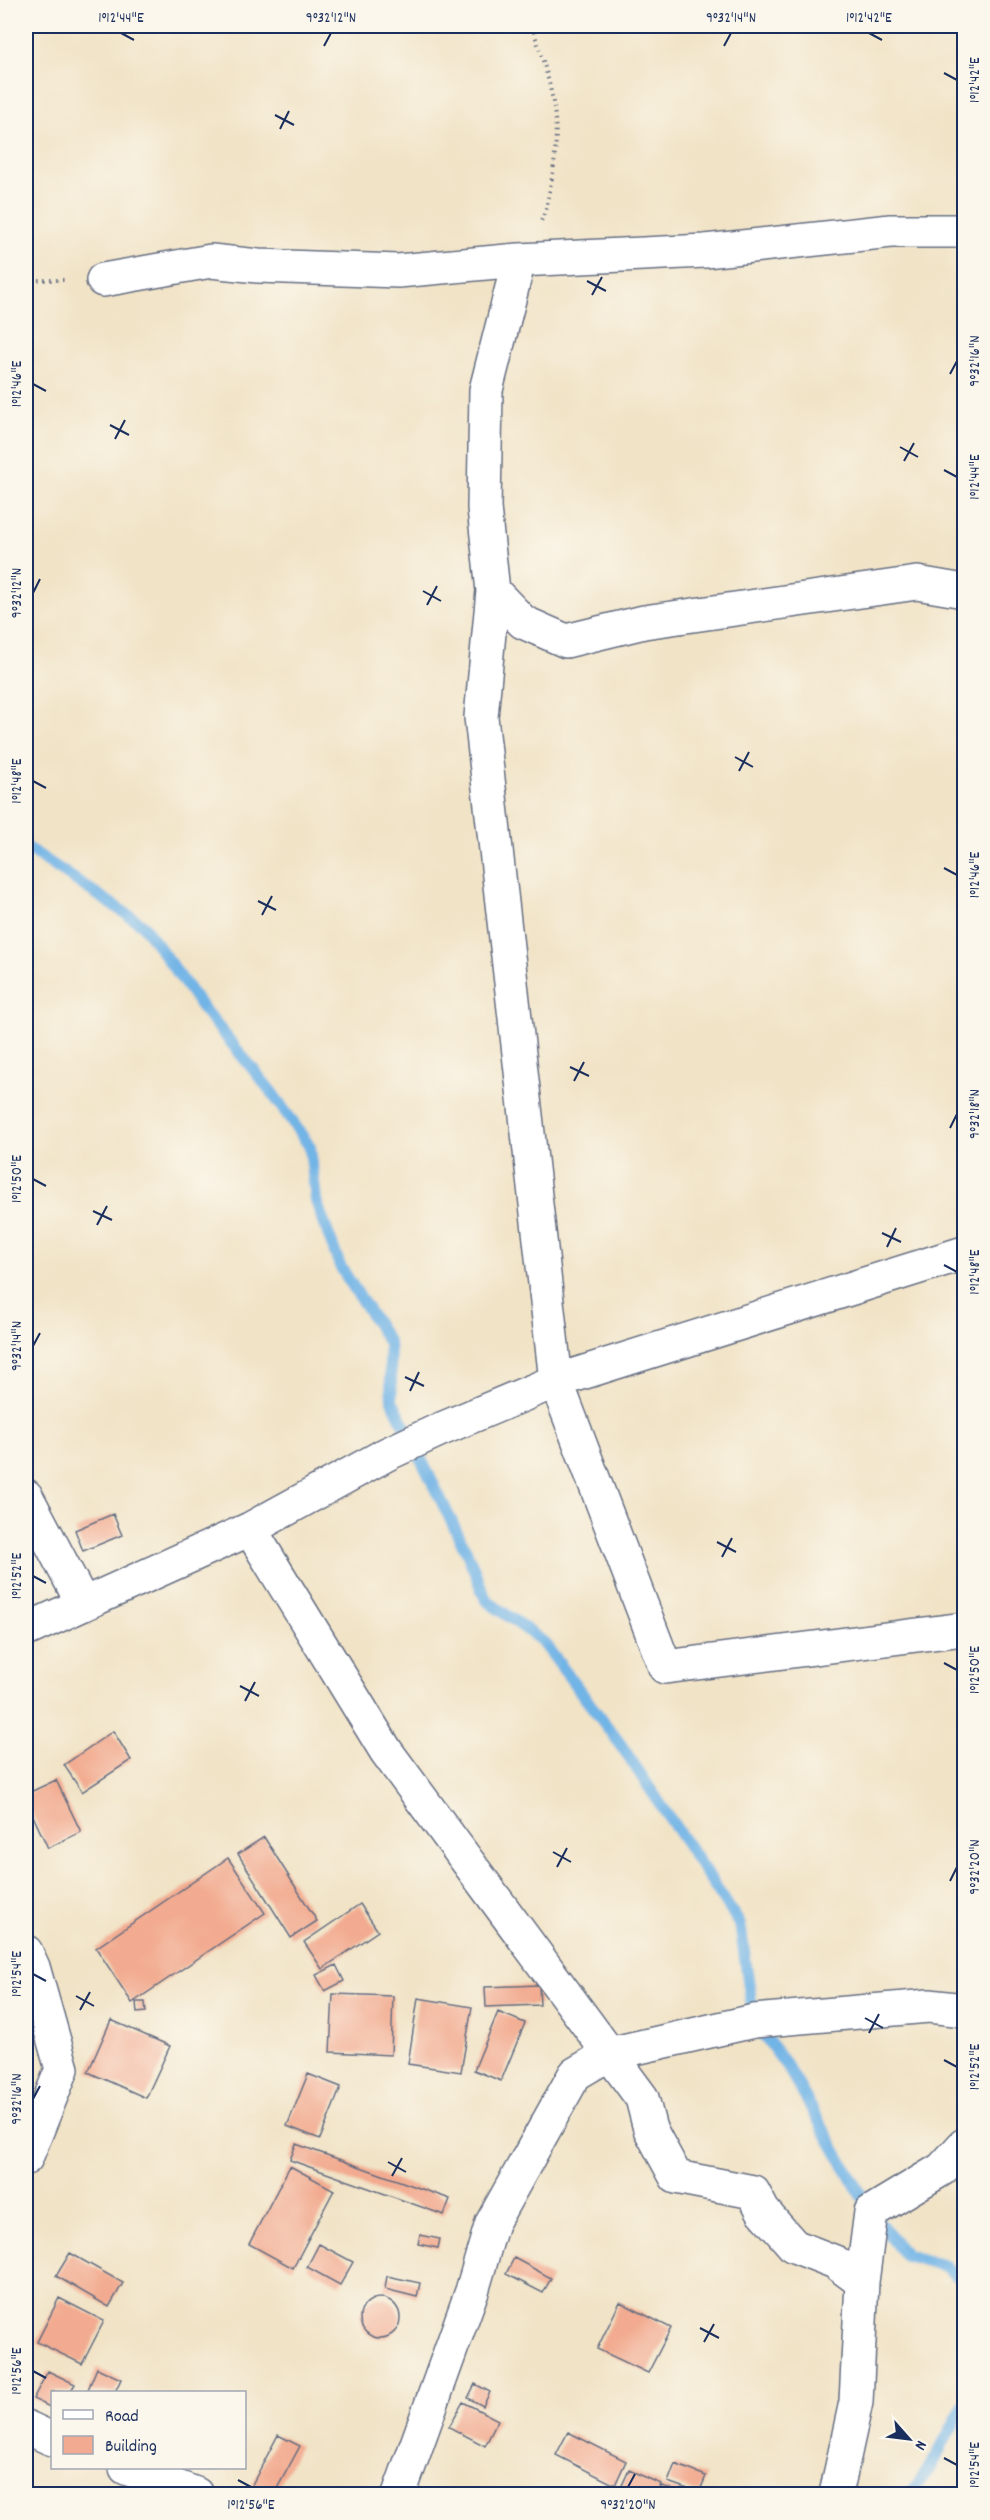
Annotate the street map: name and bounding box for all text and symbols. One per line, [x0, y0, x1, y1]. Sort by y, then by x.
text: 1°12'44"E [98, 8, 144, 30]
text: 9°32'12"N [306, 8, 356, 30]
text: 9°32'14"N [706, 8, 756, 30]
text: 1°12'42"E [846, 8, 892, 30]
text: 1°12'42"E [965, 57, 987, 103]
text: 9°32'16"N [965, 335, 987, 387]
text: 1°12'46"E [7, 361, 29, 407]
text: 1°12'44"E [965, 454, 987, 500]
text: 9°32'12"N [7, 568, 29, 618]
text: 1°12'48"E [7, 758, 29, 804]
text: 1°12'46"E [965, 852, 987, 898]
text: 9°32'18"N [965, 1089, 987, 1139]
text: 1°12'50"E [7, 1155, 29, 1203]
text: 1°12'48"E [965, 1249, 987, 1295]
text: 9°32'14"N [7, 1321, 29, 1371]
text: 1°12'52"E [7, 1553, 29, 1599]
text: 1°12'50"E [965, 1646, 987, 1694]
text: 9°32'20"N [965, 1839, 987, 1895]
text: 1°12'54"E [7, 1951, 29, 1997]
text: 1°12'52"E [965, 2044, 987, 2090]
text: 9°32'16"N [7, 2073, 29, 2125]
text: 1°12'56"E [7, 2347, 29, 2395]
legend [51, 2391, 246, 2469]
text: Road [105, 2405, 139, 2430]
north arrow [879, 2409, 939, 2469]
text: Building [105, 2435, 157, 2460]
text: N [908, 2436, 932, 2454]
text: 1°12'54"E [965, 2442, 987, 2488]
text: 1°12'56"E [227, 2495, 275, 2517]
text: 9°32'20"N [600, 2495, 656, 2517]

